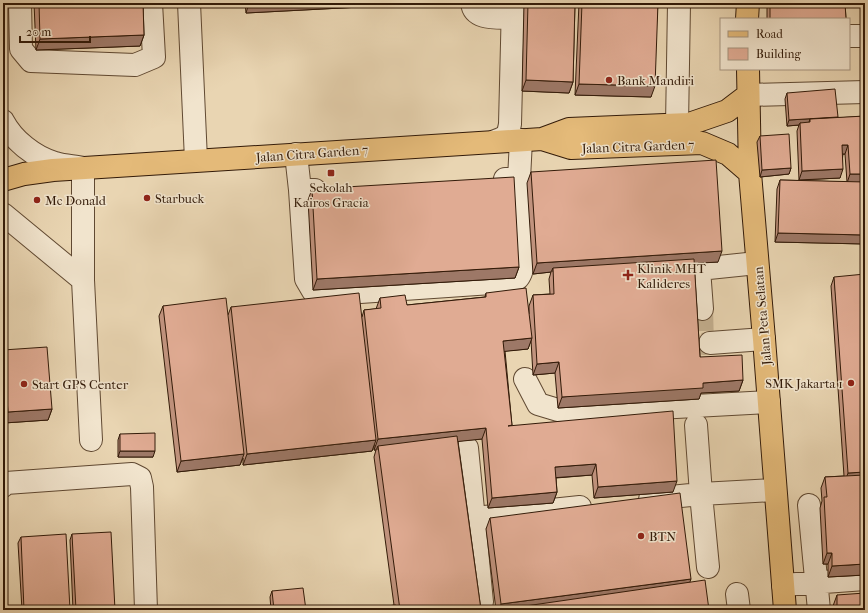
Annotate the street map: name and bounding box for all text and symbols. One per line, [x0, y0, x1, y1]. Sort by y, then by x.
scale bar [20, 18, 90, 44]
legend [720, 18, 850, 70]
text: 20 m [26, 25, 51, 39]
text: Road [756, 27, 783, 41]
text: Building [756, 47, 801, 61]
place label: Bank Mandiri [617, 73, 694, 88]
marker: Bank Mandiri [604, 75, 614, 85]
street label: Jalan Citra Garden 7 [580, 137, 695, 156]
street label: Jalan Citra Garden 7 [254, 142, 369, 165]
marker: Sekolah Kairos Gracia [326, 168, 336, 178]
place label: Sekolah Kairos Gracia [293, 180, 370, 210]
place label: Starbuck [155, 191, 205, 206]
place label: Mc Donald [45, 193, 107, 208]
marker: Starbuck [142, 193, 152, 203]
marker: Mc Donald [32, 195, 42, 205]
place label: Klinik MHT Kalideres [637, 261, 706, 291]
street label: Jalan Peta Selatan [751, 266, 774, 367]
marker: Klinik MHT Kalideres [622, 269, 634, 281]
place label: SMK Jakarta 1 [765, 376, 843, 391]
place label: Start GPS Center [32, 377, 129, 392]
marker: SMK Jakarta 1 [846, 378, 856, 388]
marker: Start GPS Center [19, 379, 29, 389]
place label: BTN [649, 529, 676, 544]
marker: BTN [636, 531, 646, 541]

